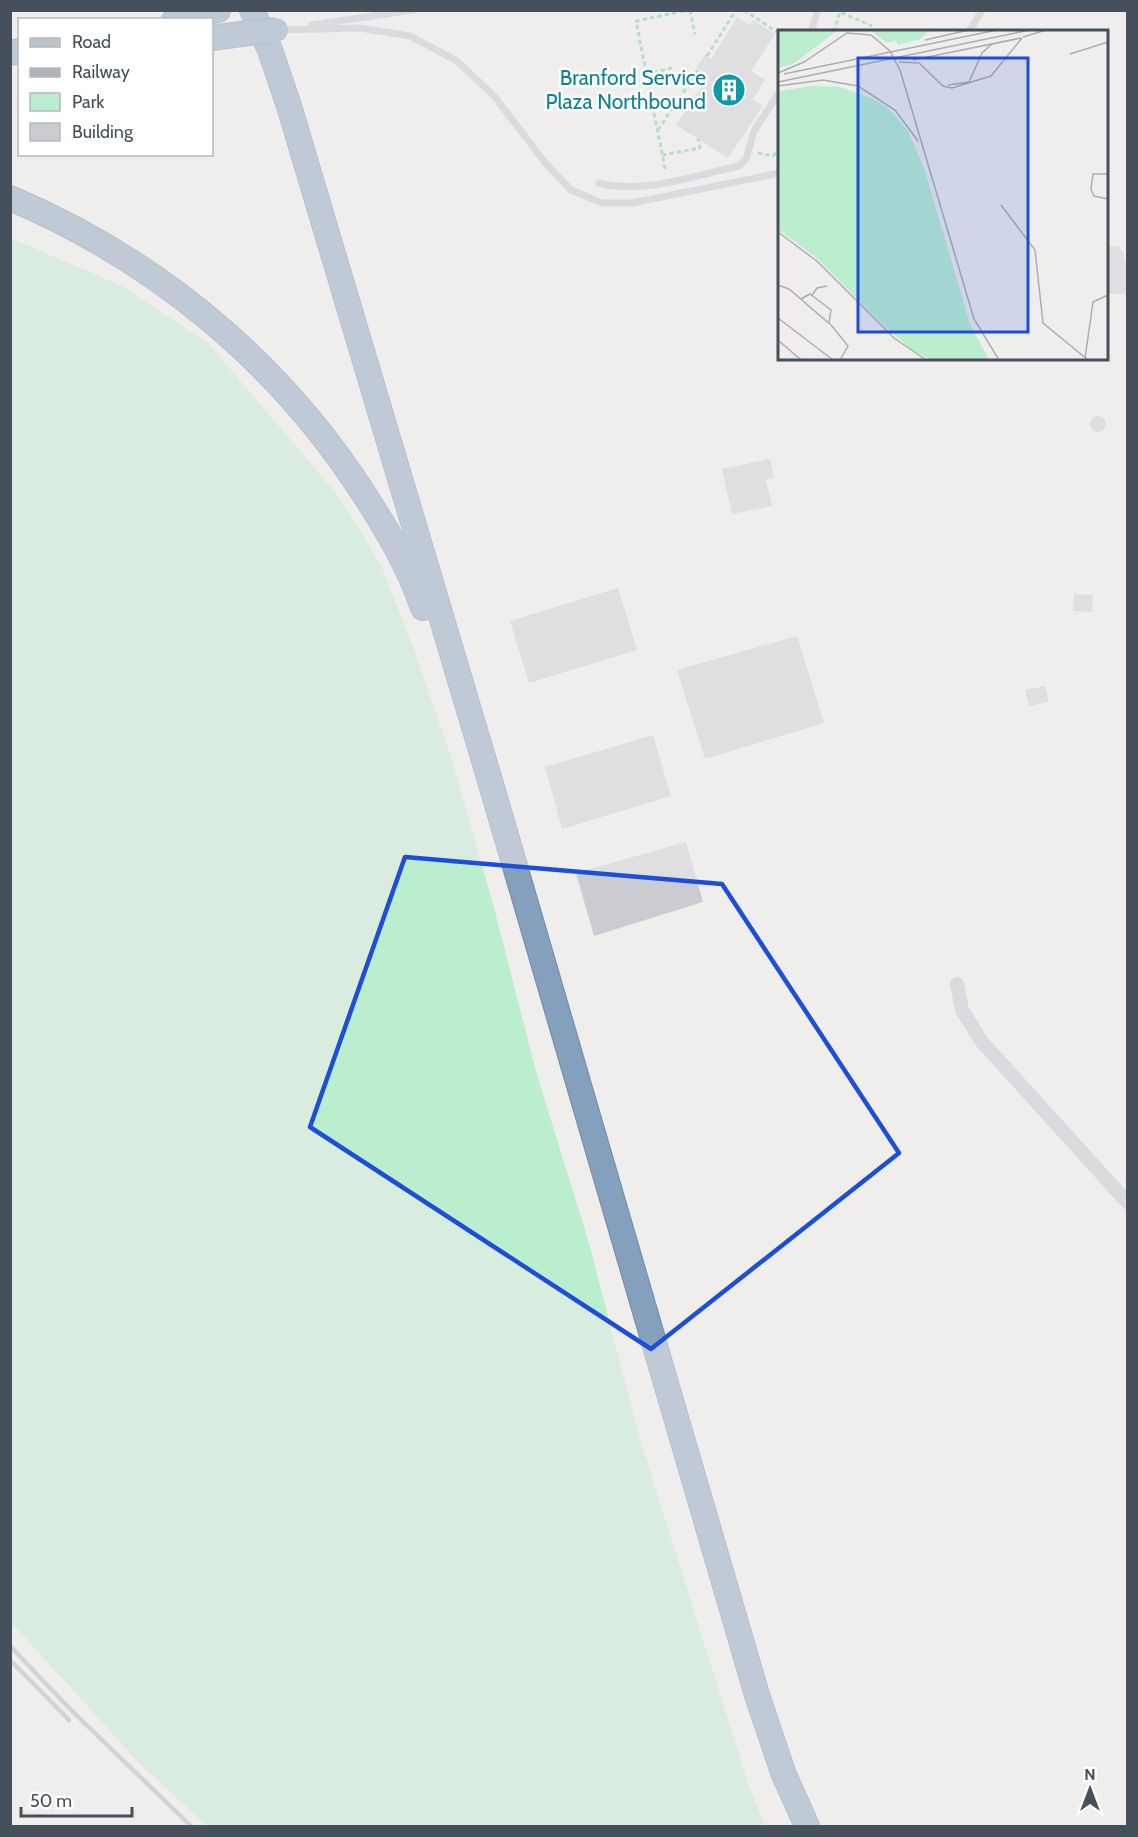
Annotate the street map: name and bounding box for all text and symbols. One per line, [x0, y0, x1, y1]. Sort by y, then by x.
legend [18, 18, 213, 156]
inset map [778, 30, 1108, 360]
text: Road [72, 31, 111, 53]
text: Railway [72, 61, 130, 83]
place label: Branford Service Plaza Northbound [546, 65, 706, 114]
building icon: Branford Service Plaza Northbound [711, 72, 747, 108]
text: Park [72, 91, 105, 113]
text: Building [72, 121, 134, 143]
north arrow [1060, 1759, 1120, 1819]
text: N [1084, 1765, 1096, 1784]
scale bar [21, 1780, 132, 1818]
text: 50 m [30, 1790, 72, 1812]

